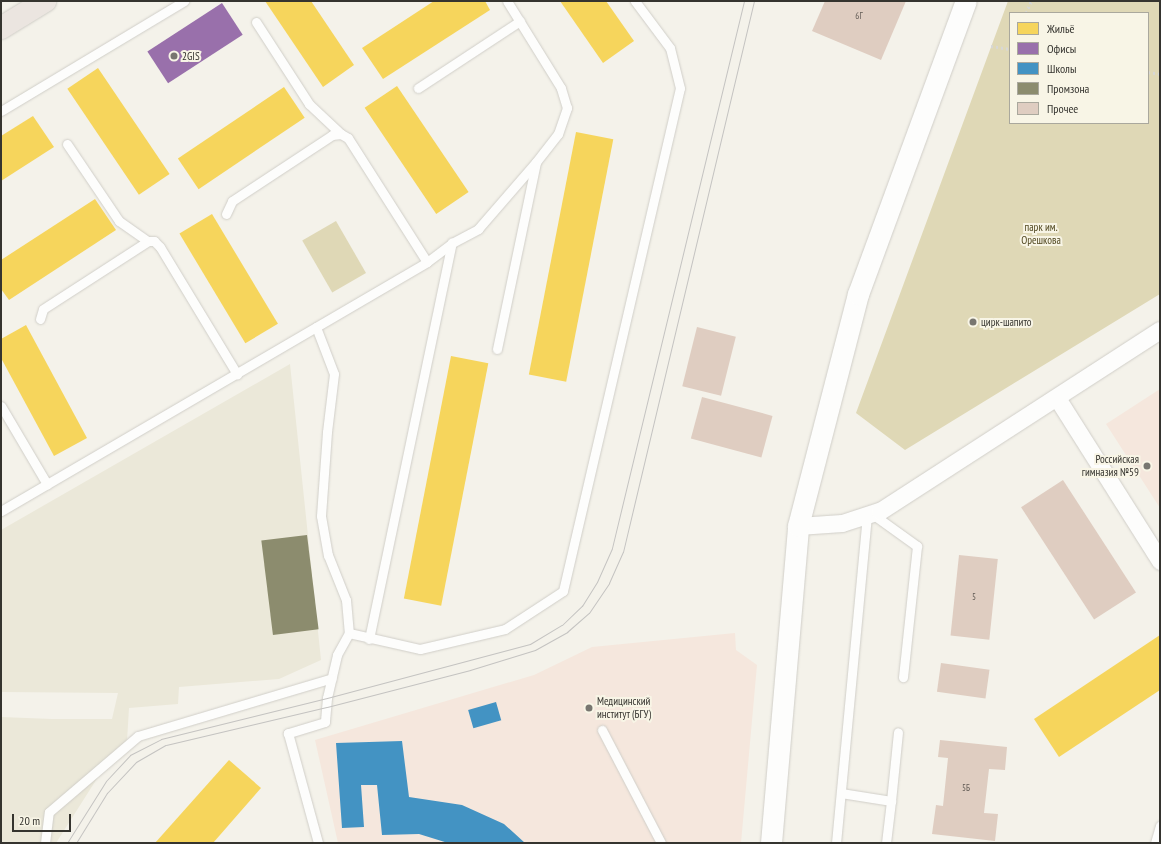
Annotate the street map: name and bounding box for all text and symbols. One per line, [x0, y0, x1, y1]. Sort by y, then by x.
house number: 6Г [855, 11, 863, 21]
legend [1009, 12, 1149, 124]
text: Жильё [1047, 21, 1074, 36]
text: Офисы [1047, 41, 1076, 56]
place label: 2GIS [182, 49, 200, 63]
marker: 2GIS [169, 51, 179, 61]
text: Школы [1047, 61, 1076, 76]
text: Промзона [1047, 81, 1089, 96]
text: Прочее [1047, 101, 1078, 116]
park label: парк им. Орешкова [1021, 221, 1061, 247]
place label: цирк-шапито [981, 315, 1032, 329]
marker: цирк-шапито [968, 317, 978, 327]
place label: Российская гимназия №59 [1082, 453, 1139, 479]
marker: Российская гимназия №59 [1142, 461, 1152, 471]
house number: 5 [972, 592, 976, 602]
place label: Медицинский институт (БГУ) [597, 695, 651, 721]
marker: Медицинский институт (БГУ) [584, 703, 594, 713]
house number: 5Б [962, 783, 970, 793]
scale bar [14, 806, 73, 832]
text: 20 m [19, 813, 40, 828]

